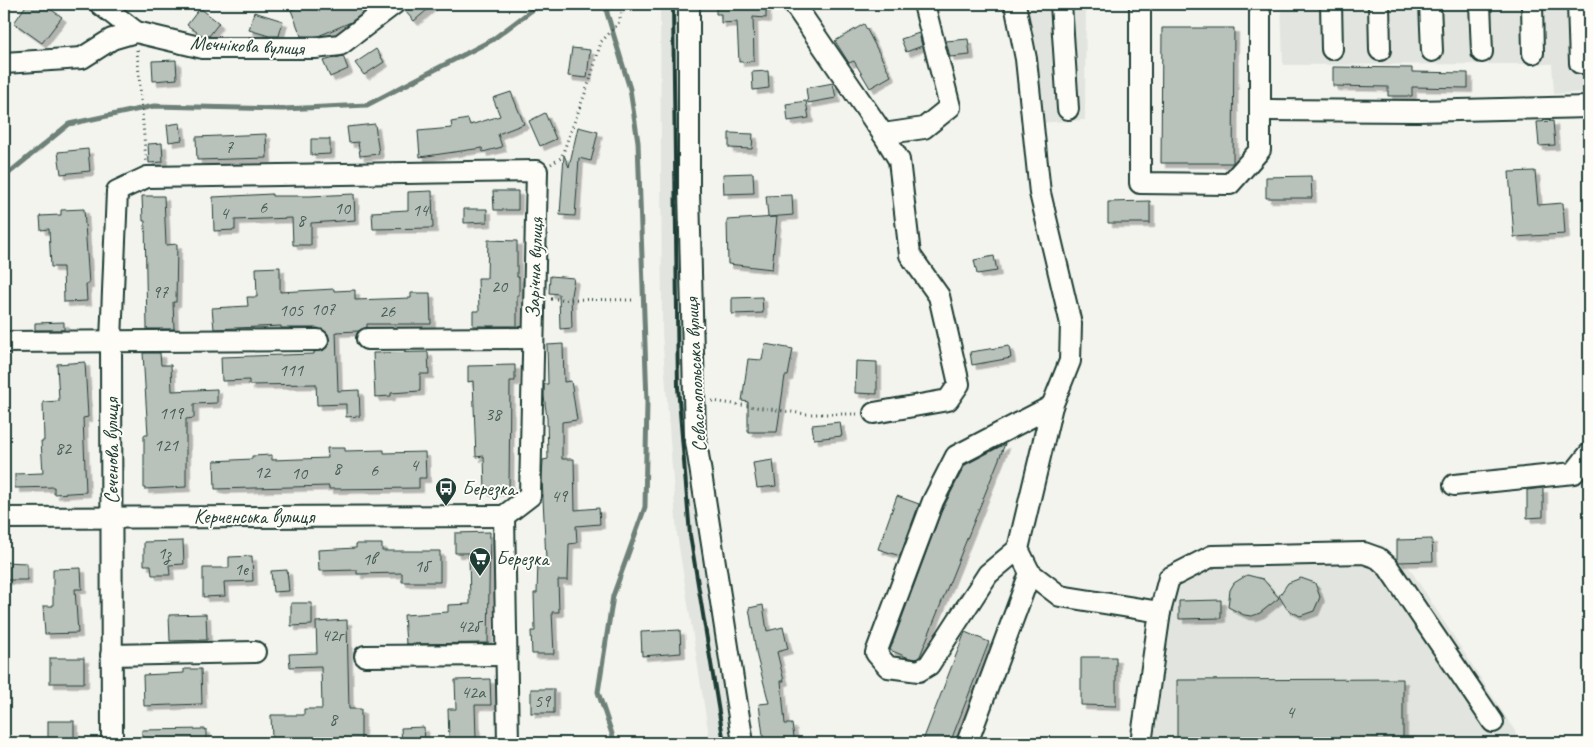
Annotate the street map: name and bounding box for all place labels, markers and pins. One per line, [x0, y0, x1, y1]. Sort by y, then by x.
bus stop icon: Березка. [434, 476, 458, 507]
place label: Березка. [462, 476, 518, 501]
supermarket icon: Березка [468, 546, 492, 577]
place label: Березка [496, 546, 550, 571]

